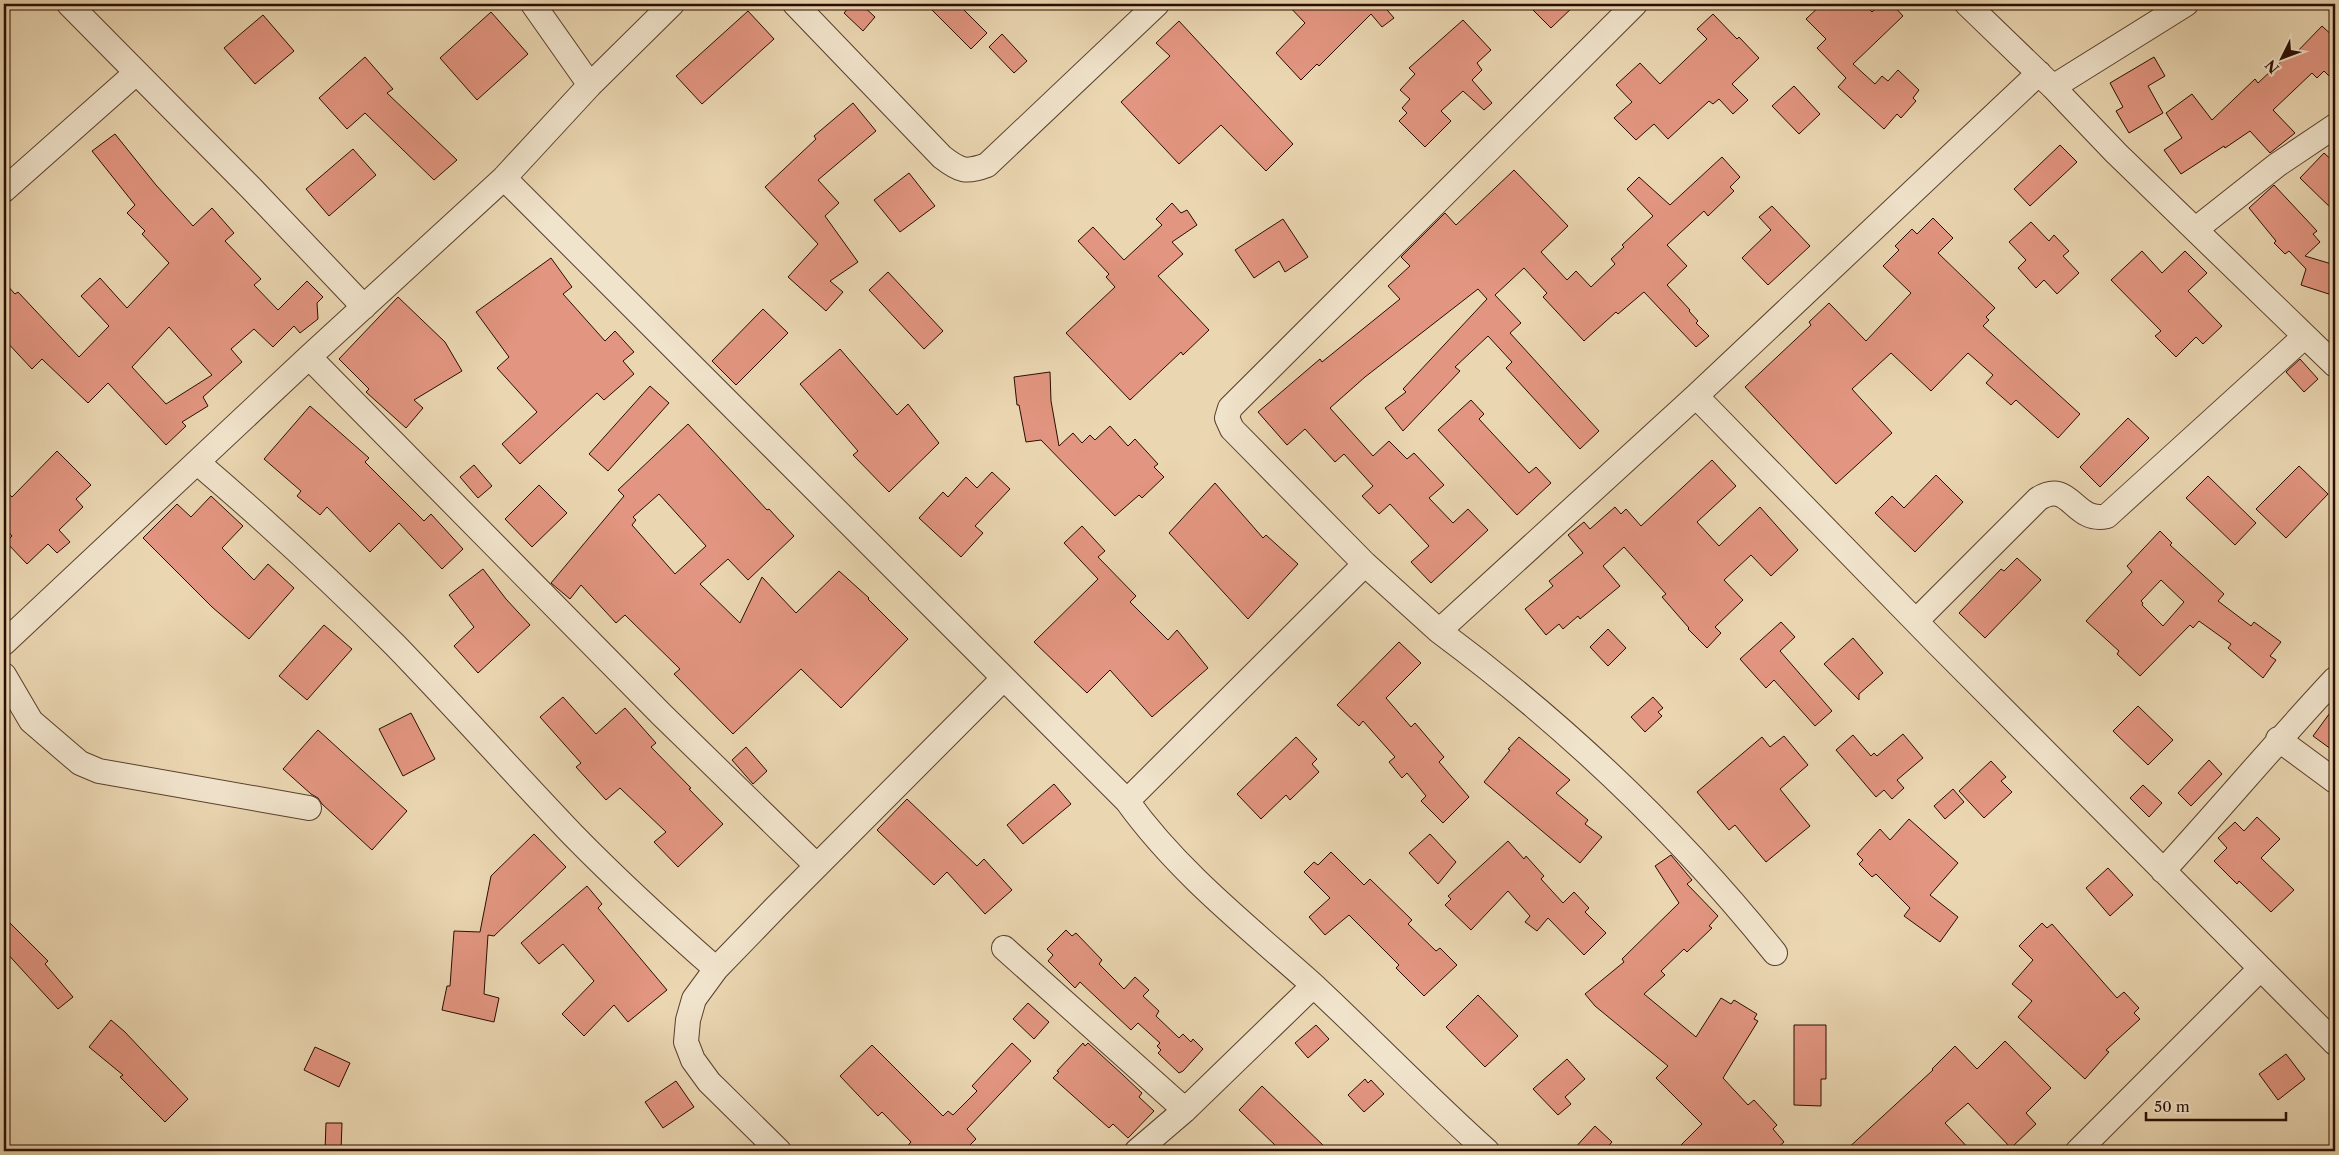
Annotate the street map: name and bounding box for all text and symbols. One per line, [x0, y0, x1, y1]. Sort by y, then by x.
north arrow [2256, 32, 2306, 82]
text: N [2262, 56, 2283, 77]
scale bar [2146, 1090, 2286, 1122]
text: 50 m [2154, 1097, 2190, 1116]

